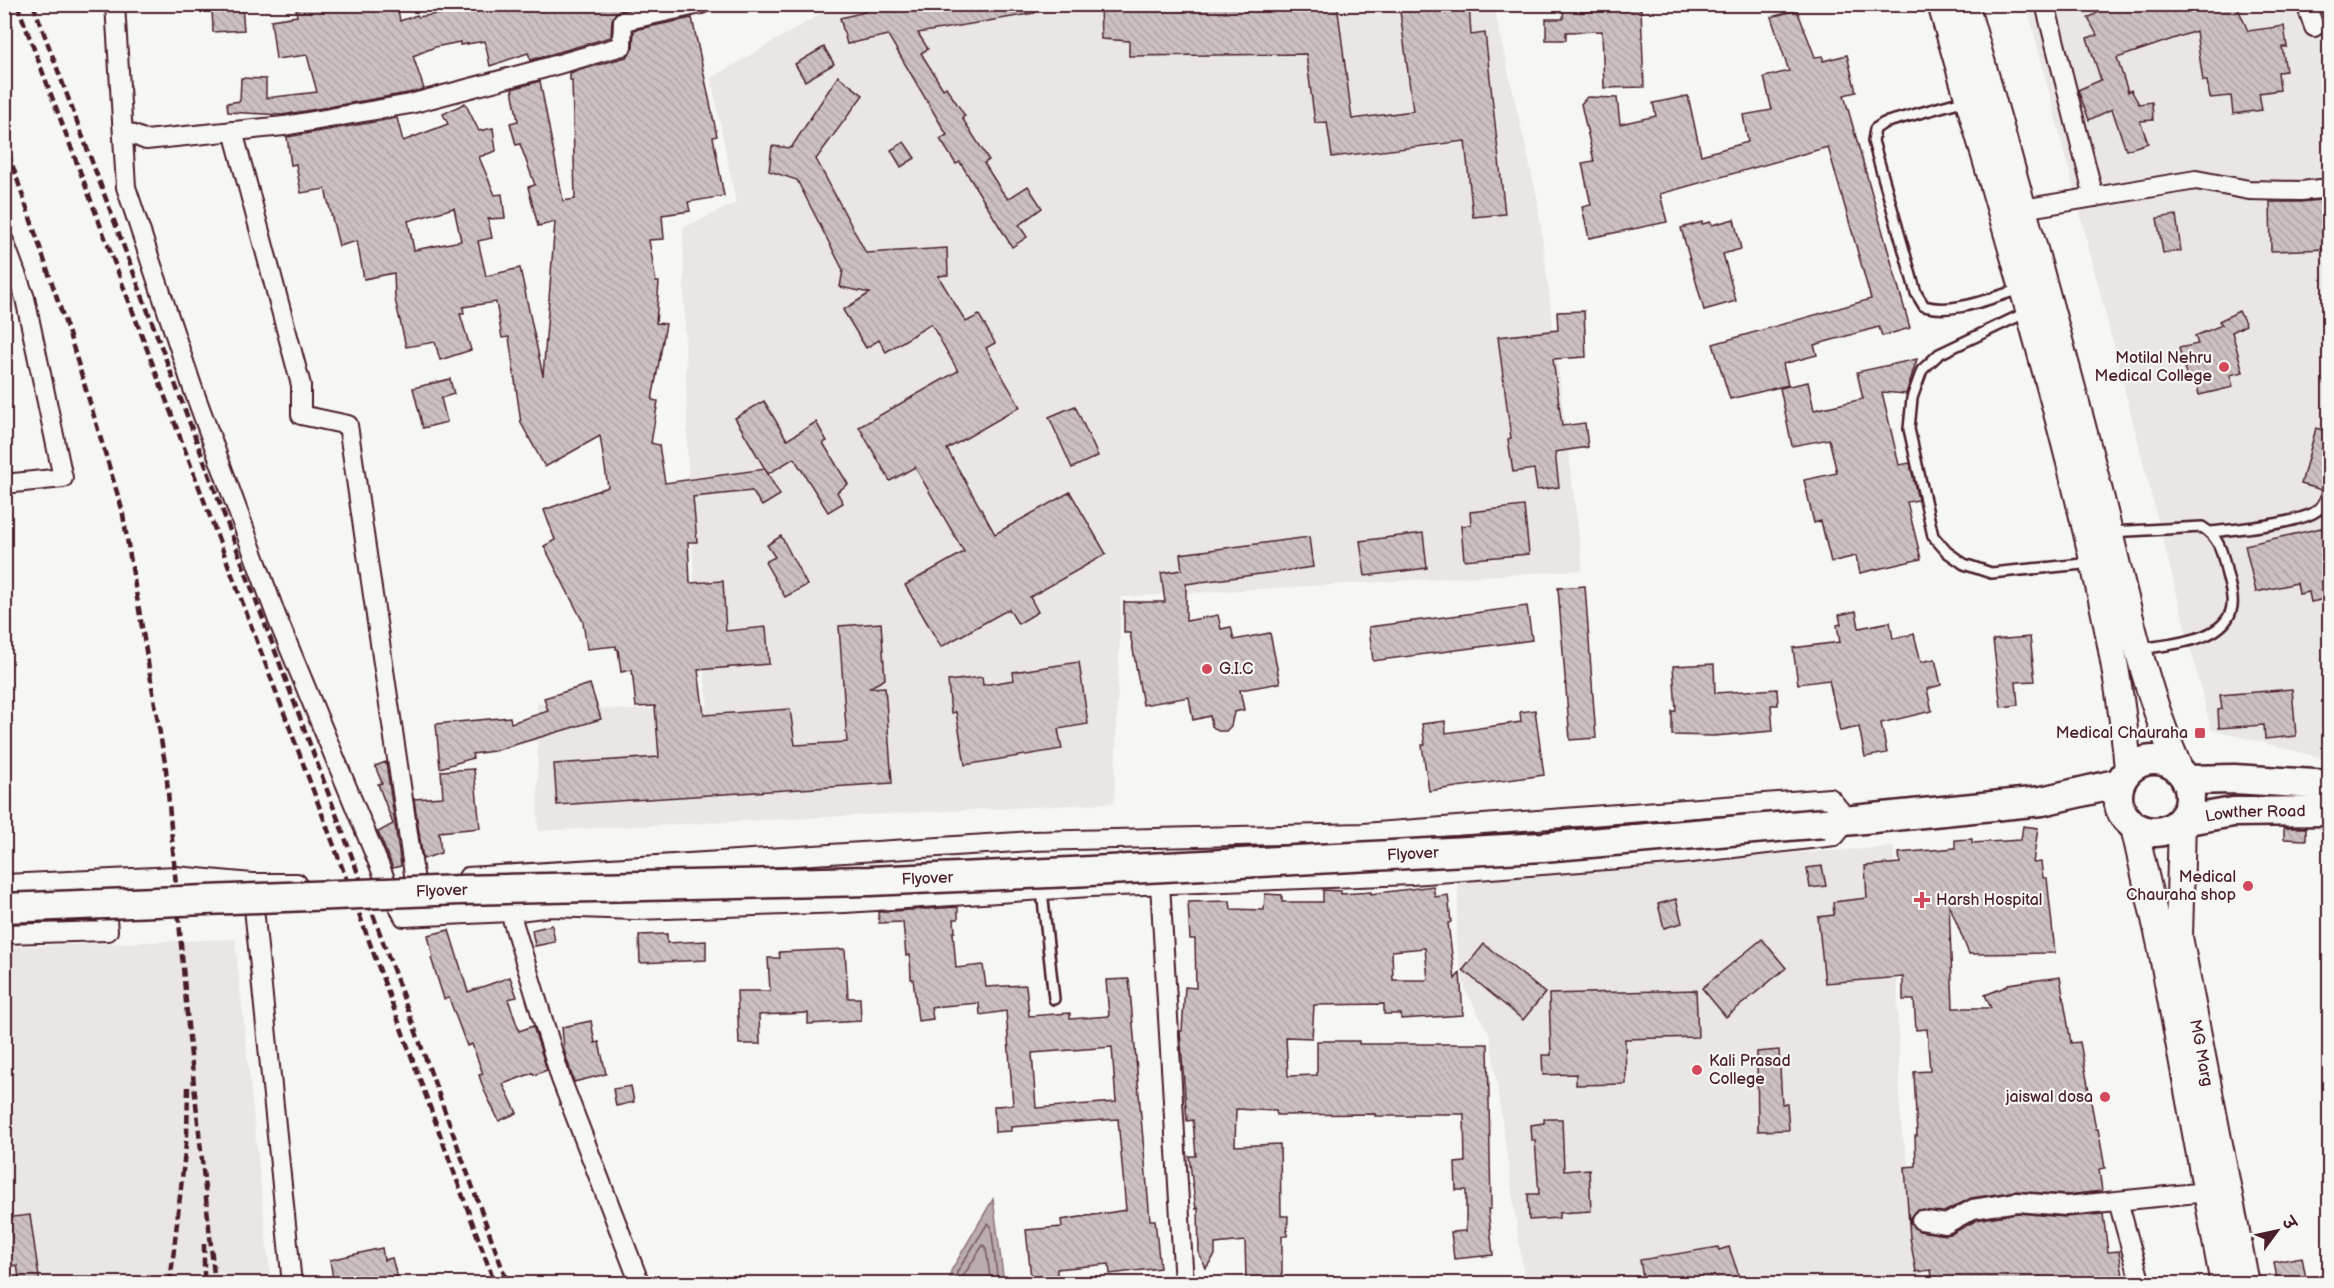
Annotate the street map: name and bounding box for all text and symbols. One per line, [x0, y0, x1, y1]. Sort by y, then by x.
place label: Motilal Nehru Medical College [2095, 349, 2212, 386]
marker: Motilal Nehru Medical College [2217, 360, 2231, 374]
place label: G.I.C [1219, 660, 1253, 679]
marker: G.I.C [1200, 662, 1214, 676]
place label: Medical Chauraha [2056, 724, 2188, 743]
marker: Medical Chauraha [2193, 726, 2207, 740]
street label: Lowther Road [2204, 802, 2306, 826]
street label: Flyover [1387, 843, 1439, 865]
street label: Flyover [901, 868, 954, 889]
place label: Medical Chauraha shop [2126, 868, 2236, 905]
marker: Medical Chauraha shop [2241, 879, 2255, 893]
street label: Flyover [415, 880, 468, 901]
marker: Harsh Hospital [1913, 891, 1931, 909]
place label: Harsh Hospital [1936, 891, 2042, 910]
street label: MG Marg [2186, 1018, 2217, 1088]
place label: Kali Prasad College [1709, 1052, 1791, 1089]
marker: Kali Prasad College [1690, 1063, 1704, 1077]
place label: jaiswal dosa [2005, 1088, 2093, 1107]
marker: jaiswal dosa [2098, 1090, 2112, 1104]
north arrow [2247, 1201, 2307, 1261]
text: उ [2276, 1212, 2300, 1234]

